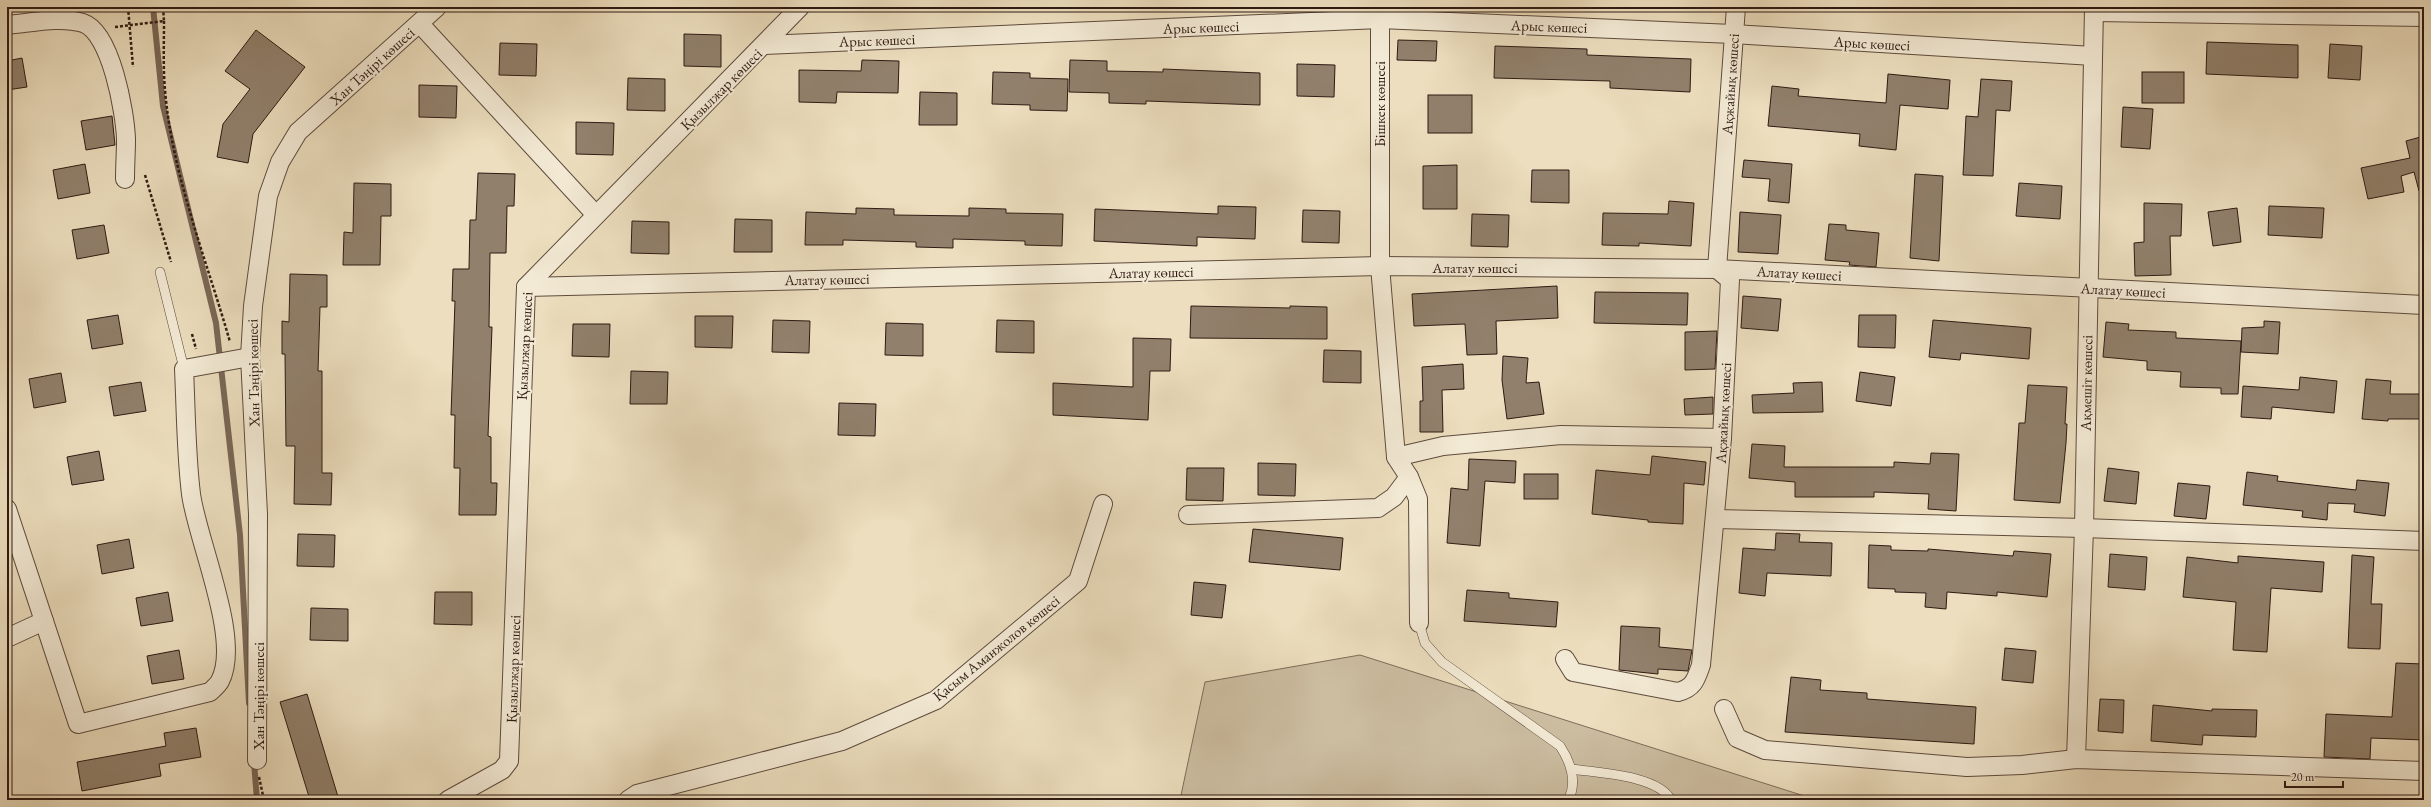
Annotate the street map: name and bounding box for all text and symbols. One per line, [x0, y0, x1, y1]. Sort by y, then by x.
street label: Арыс көшесі [1509, 15, 1588, 37]
street label: Арыс көшесі [1161, 16, 1240, 38]
street label: Хан Тәңірі көшесі [325, 23, 419, 110]
street label: Арыс көшесі [837, 29, 916, 51]
street label: Арыс көшесі [1832, 31, 1911, 55]
street label: Ақжайық көшесі [1717, 33, 1743, 136]
street label: Қызылжар көшесі [676, 44, 766, 134]
street label: Бішкек көшесі [1370, 61, 1389, 147]
street label: Алатау көшесі [1431, 258, 1518, 277]
street label: Алатау көшесі [1755, 261, 1842, 285]
street label: Алатау көшесі [1107, 262, 1194, 282]
street label: Алатау көшесі [783, 269, 870, 289]
street label: Алатау көшесі [2079, 278, 2166, 302]
street label: Қызылжар көшесі [512, 291, 536, 401]
street label: Хан Тәңірі көшесі [243, 319, 263, 428]
street label: Ақмешіт көшесі [2076, 334, 2096, 432]
street label: Ақжайық көшесі [1711, 362, 1735, 465]
street label: Қасым Аманжолов көшесі [929, 591, 1064, 705]
street label: Қызылжар көшесі [502, 614, 524, 724]
street label: Хан Тәңірі көшесі [249, 642, 268, 751]
scale bar [2285, 763, 2343, 789]
text: 20 m [2291, 769, 2315, 785]

